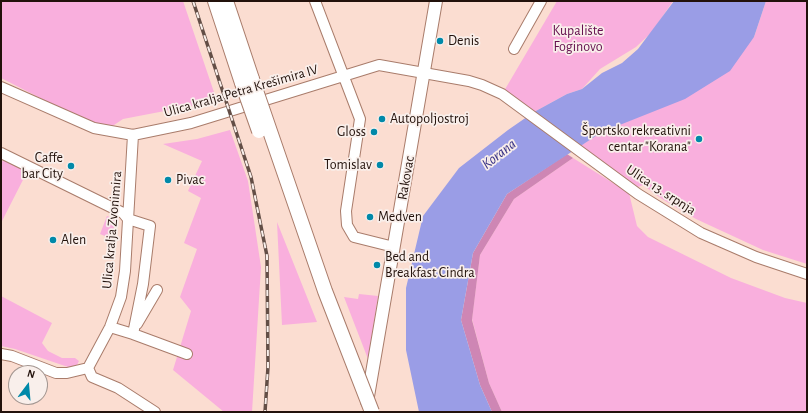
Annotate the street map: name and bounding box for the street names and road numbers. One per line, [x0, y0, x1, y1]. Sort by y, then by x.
street label: Ulica kralja Petra Krešimira IV [162, 61, 320, 121]
street label: Rakovac [394, 155, 418, 201]
street label: Ulica 13. srpnja [623, 161, 699, 219]
street label: Ulica kralja Zvonimira [98, 170, 126, 290]

